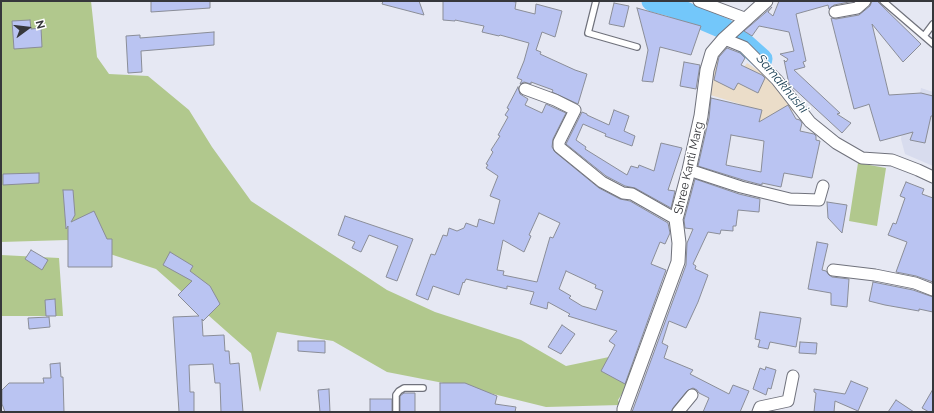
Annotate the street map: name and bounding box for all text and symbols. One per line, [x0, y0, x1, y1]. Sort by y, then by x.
north arrow [8, 8, 48, 48]
text: N [33, 19, 47, 31]
water label: Samakhushi [753, 51, 811, 117]
street label: Shree Kanti Marg [671, 120, 707, 216]

